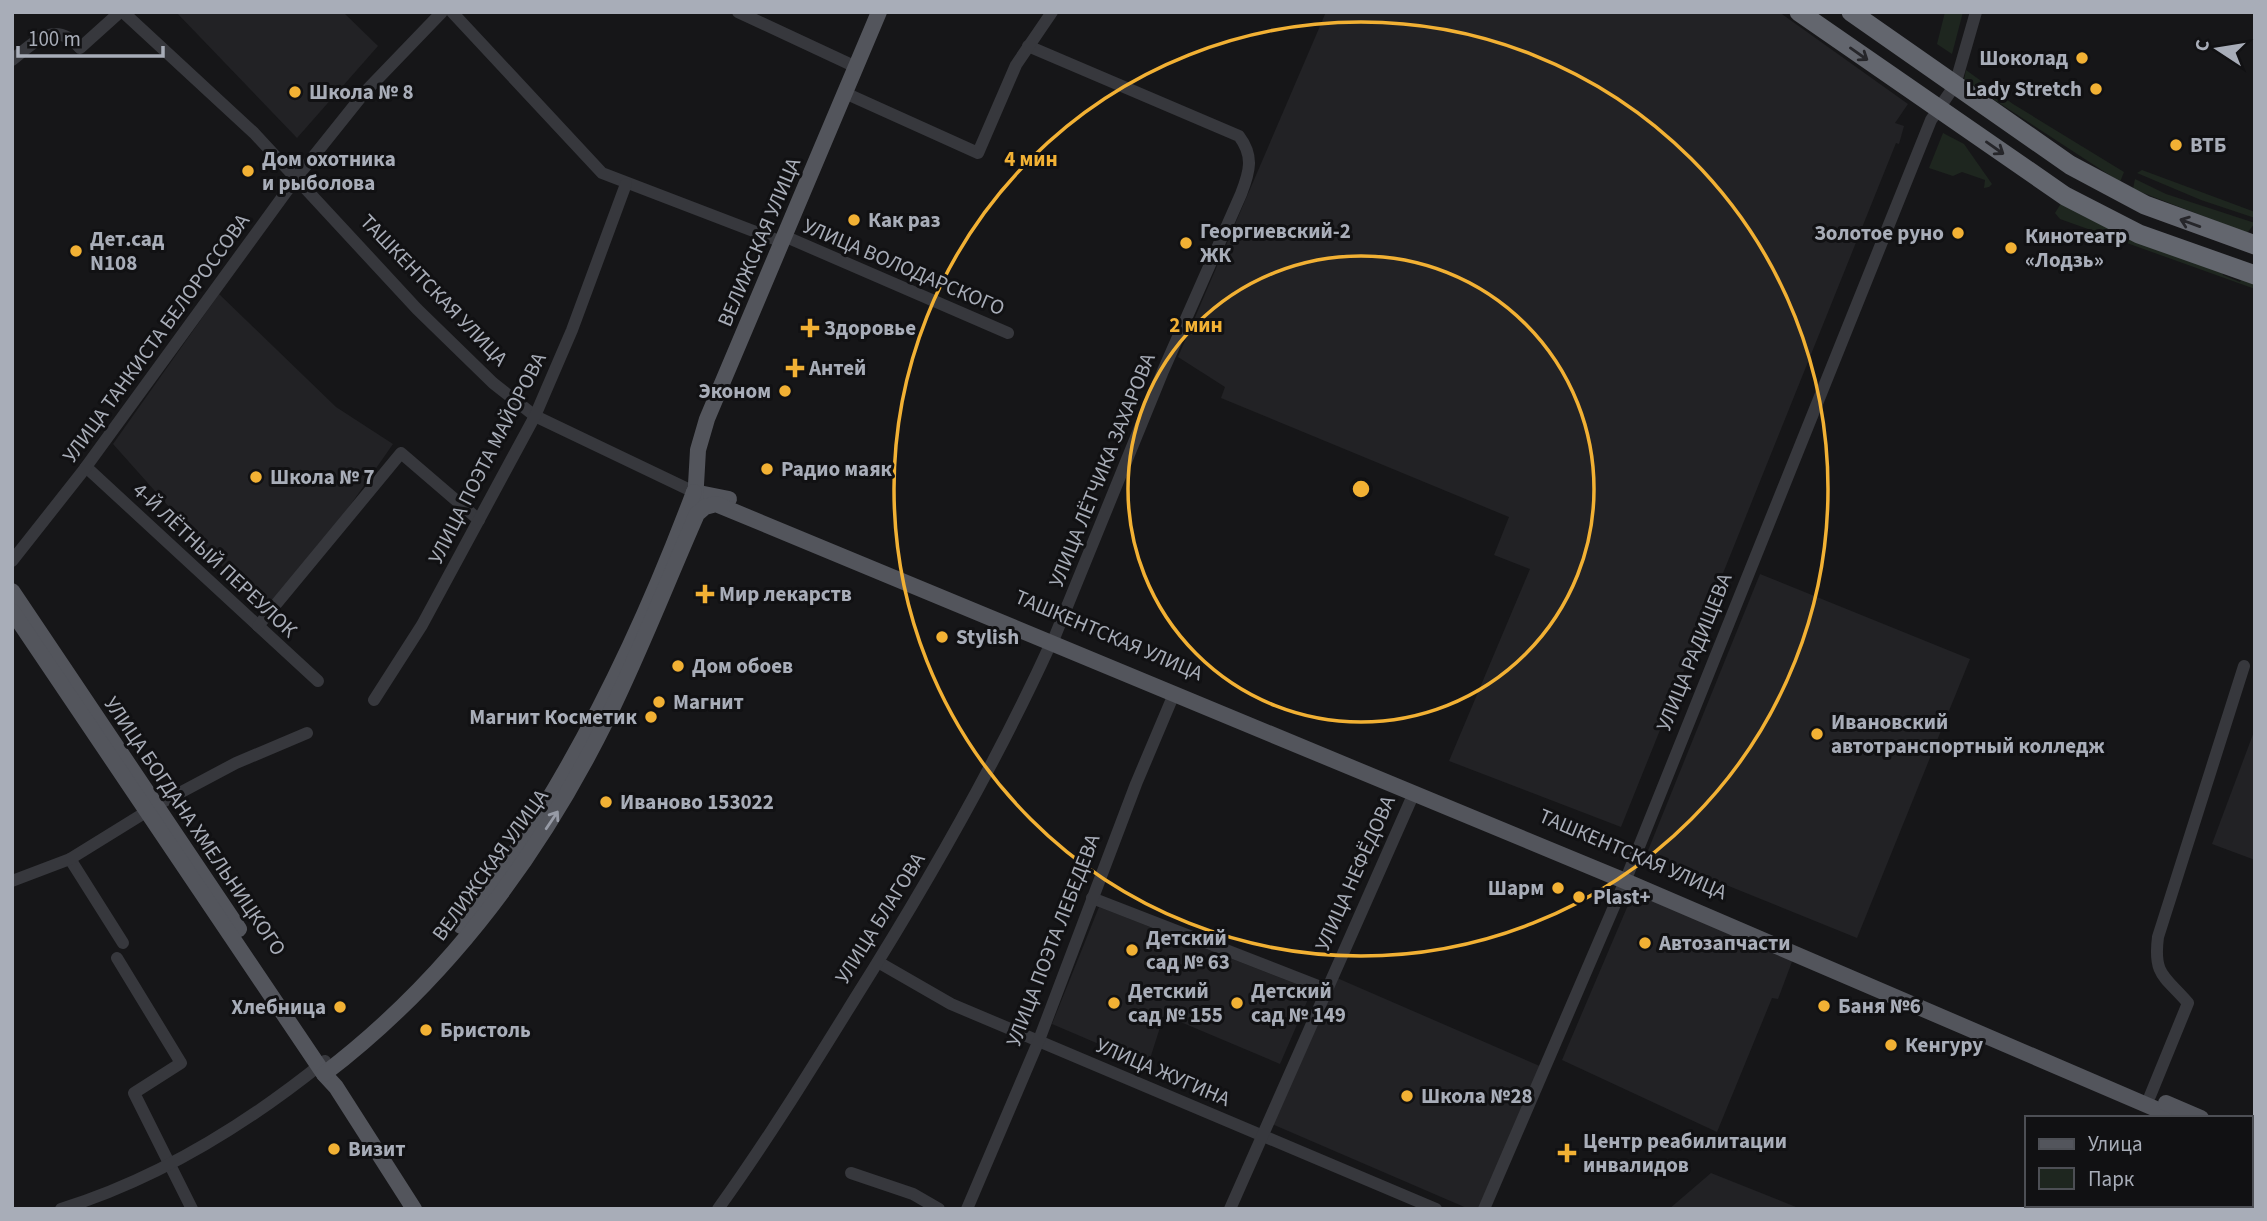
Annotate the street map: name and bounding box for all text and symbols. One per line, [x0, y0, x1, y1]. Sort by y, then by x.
scale bar [18, 14, 163, 58]
north arrow [2183, 14, 2253, 84]
text: 100 m [28, 24, 81, 54]
text: С [2188, 38, 2217, 54]
place label: Шоколад [1979, 43, 2069, 73]
one-way arrow [1849, 47, 1868, 61]
marker: Шоколад [2074, 50, 2090, 66]
place label: Lady Stretch [1965, 74, 2082, 104]
place label: Школа № 8 [309, 77, 414, 107]
marker: Lady Stretch [2088, 81, 2104, 97]
marker: Школа № 8 [287, 84, 303, 100]
place label: ВТБ [2190, 130, 2226, 160]
marker: ВТБ [2168, 137, 2184, 153]
one-way arrow [1985, 141, 2004, 155]
place label: Дом охотника и рыболова [262, 144, 396, 198]
text: 4 мин [1004, 144, 1058, 174]
street label: ВЕЛИЖСКАЯ УЛИЦА [710, 152, 808, 331]
marker: Дом охотника и рыболова [240, 163, 256, 179]
place label: Как раз [868, 205, 941, 235]
street label: УЛИЦА ТАНКИСТА БЕЛОРОССОВА [55, 207, 257, 469]
street label: ТАШКЕНТСКАЯ УЛИЦА [353, 207, 515, 373]
street label: УЛИЦА ВОЛОДАРСКОГО [798, 211, 1010, 323]
marker: Как раз [846, 212, 862, 228]
place label: Георгиевский-2 ЖК [1200, 216, 1351, 270]
one-way arrow [2180, 216, 2202, 228]
place label: Золотое руно [1814, 218, 1944, 248]
place label: Кинотеатр «Лодзь» [2025, 221, 2127, 275]
place label: Дет.сад N108 [90, 224, 165, 278]
marker: Золотое руно [1950, 225, 1966, 241]
marker: Георгиевский-2 ЖК [1178, 235, 1194, 251]
marker: Кинотеатр «Лодзь» [2003, 240, 2019, 256]
marker: Дет.сад N108 [68, 243, 84, 259]
text: 2 мин [1169, 310, 1223, 340]
place label: Здоровье [824, 313, 916, 343]
marker: Здоровье [802, 320, 818, 336]
street label: УЛИЦА ПОЭТА МАЙОРОВА [421, 346, 554, 569]
street label: УЛИЦА ЛЁТЧИКА ЗАХАРОВА [1041, 348, 1163, 592]
place label: Антей [808, 353, 866, 383]
marker: Антей [787, 360, 803, 376]
place label: Эконом [698, 376, 771, 406]
marker: Эконом [777, 383, 793, 399]
place label: Радио маяк [781, 454, 893, 484]
marker: Радио маяк [759, 461, 775, 477]
place label: Школа № 7 [270, 462, 375, 492]
marker: Школа № 7 [248, 469, 264, 485]
street label: 4-Й ЛЁТНЫЙ ПЕРЕУЛОК [126, 476, 305, 645]
centre of rings [1349, 477, 1373, 501]
street label: УЛИЦА РАДИЩЕВА [1649, 568, 1740, 736]
place label: Мир лекарств [719, 579, 852, 609]
street label: ТАШКЕНТСКАЯ УЛИЦА [1010, 582, 1208, 688]
marker: Мир лекарств [697, 586, 713, 602]
place label: Stylish [956, 622, 1019, 652]
marker: Stylish [934, 629, 950, 645]
place label: Дом обоев [692, 651, 793, 681]
marker: Дом обоев [670, 658, 686, 674]
place label: Магнит [673, 687, 744, 717]
street label: УЛИЦА БОГДАНА ХМЕЛЬНИЦКОГО [97, 690, 293, 962]
marker: Магнит [651, 694, 667, 710]
place label: Магнит Косметик [469, 702, 637, 732]
place label: Ивановский автотранспортный колледж [1831, 707, 2104, 761]
marker: Магнит Косметик [643, 709, 659, 725]
marker: Ивановский автотранспортный колледж [1809, 726, 1825, 742]
street label: ВЕЛИЖСКАЯ УЛИЦА [425, 782, 556, 947]
place label: Иваново 153022 [620, 787, 774, 817]
street label: УЛИЦА НЕФЁДОВА [1307, 790, 1403, 955]
marker: Иваново 153022 [598, 794, 614, 810]
street label: ТАШКЕНТСКАЯ УЛИЦА [1534, 801, 1732, 907]
one-way arrow [545, 810, 559, 830]
street label: УЛИЦА ПОЭТА ЛЕБЕДЕВА [999, 829, 1108, 1051]
street label: УЛИЦА БЛАГОВА [828, 846, 933, 989]
place label: Шарм [1488, 873, 1544, 903]
marker: Шарм [1550, 880, 1566, 896]
place label: Plast+ [1593, 882, 1651, 912]
marker: Plast+ [1571, 889, 1587, 905]
place label: Детский сад № 63 [1146, 923, 1230, 977]
place label: Автозапчасти [1658, 928, 1790, 958]
marker: Автозапчасти [1637, 935, 1653, 951]
marker: Детский сад № 63 [1124, 942, 1140, 958]
place label: Детский сад № 155 [1128, 976, 1223, 1030]
place label: Детский сад № 149 [1251, 976, 1346, 1030]
place label: Баня №6 [1838, 991, 1921, 1021]
place label: Хлебница [231, 992, 326, 1022]
marker: Детский сад № 155 [1106, 995, 1122, 1011]
marker: Детский сад № 149 [1229, 995, 1245, 1011]
marker: Баня №6 [1816, 998, 1832, 1014]
marker: Хлебница [332, 999, 348, 1015]
place label: Бристоль [440, 1015, 531, 1045]
marker: Бристоль [418, 1022, 434, 1038]
street label: УЛИЦА ЖУГИНА [1091, 1030, 1235, 1114]
place label: Кенгуру [1905, 1030, 1983, 1060]
marker: Кенгуру [1883, 1037, 1899, 1053]
place label: Школа №28 [1421, 1081, 1533, 1111]
marker: Школа №28 [1399, 1088, 1415, 1104]
legend [2025, 1116, 2253, 1207]
place label: Центр реабилитации инвалидов [1583, 1126, 1787, 1180]
text: Улица [2088, 1129, 2143, 1159]
place label: Визит [348, 1134, 406, 1164]
marker: Визит [326, 1141, 342, 1157]
marker: Центр реабилитации инвалидов [1557, 1143, 1577, 1163]
text: Парк [2088, 1164, 2135, 1194]

